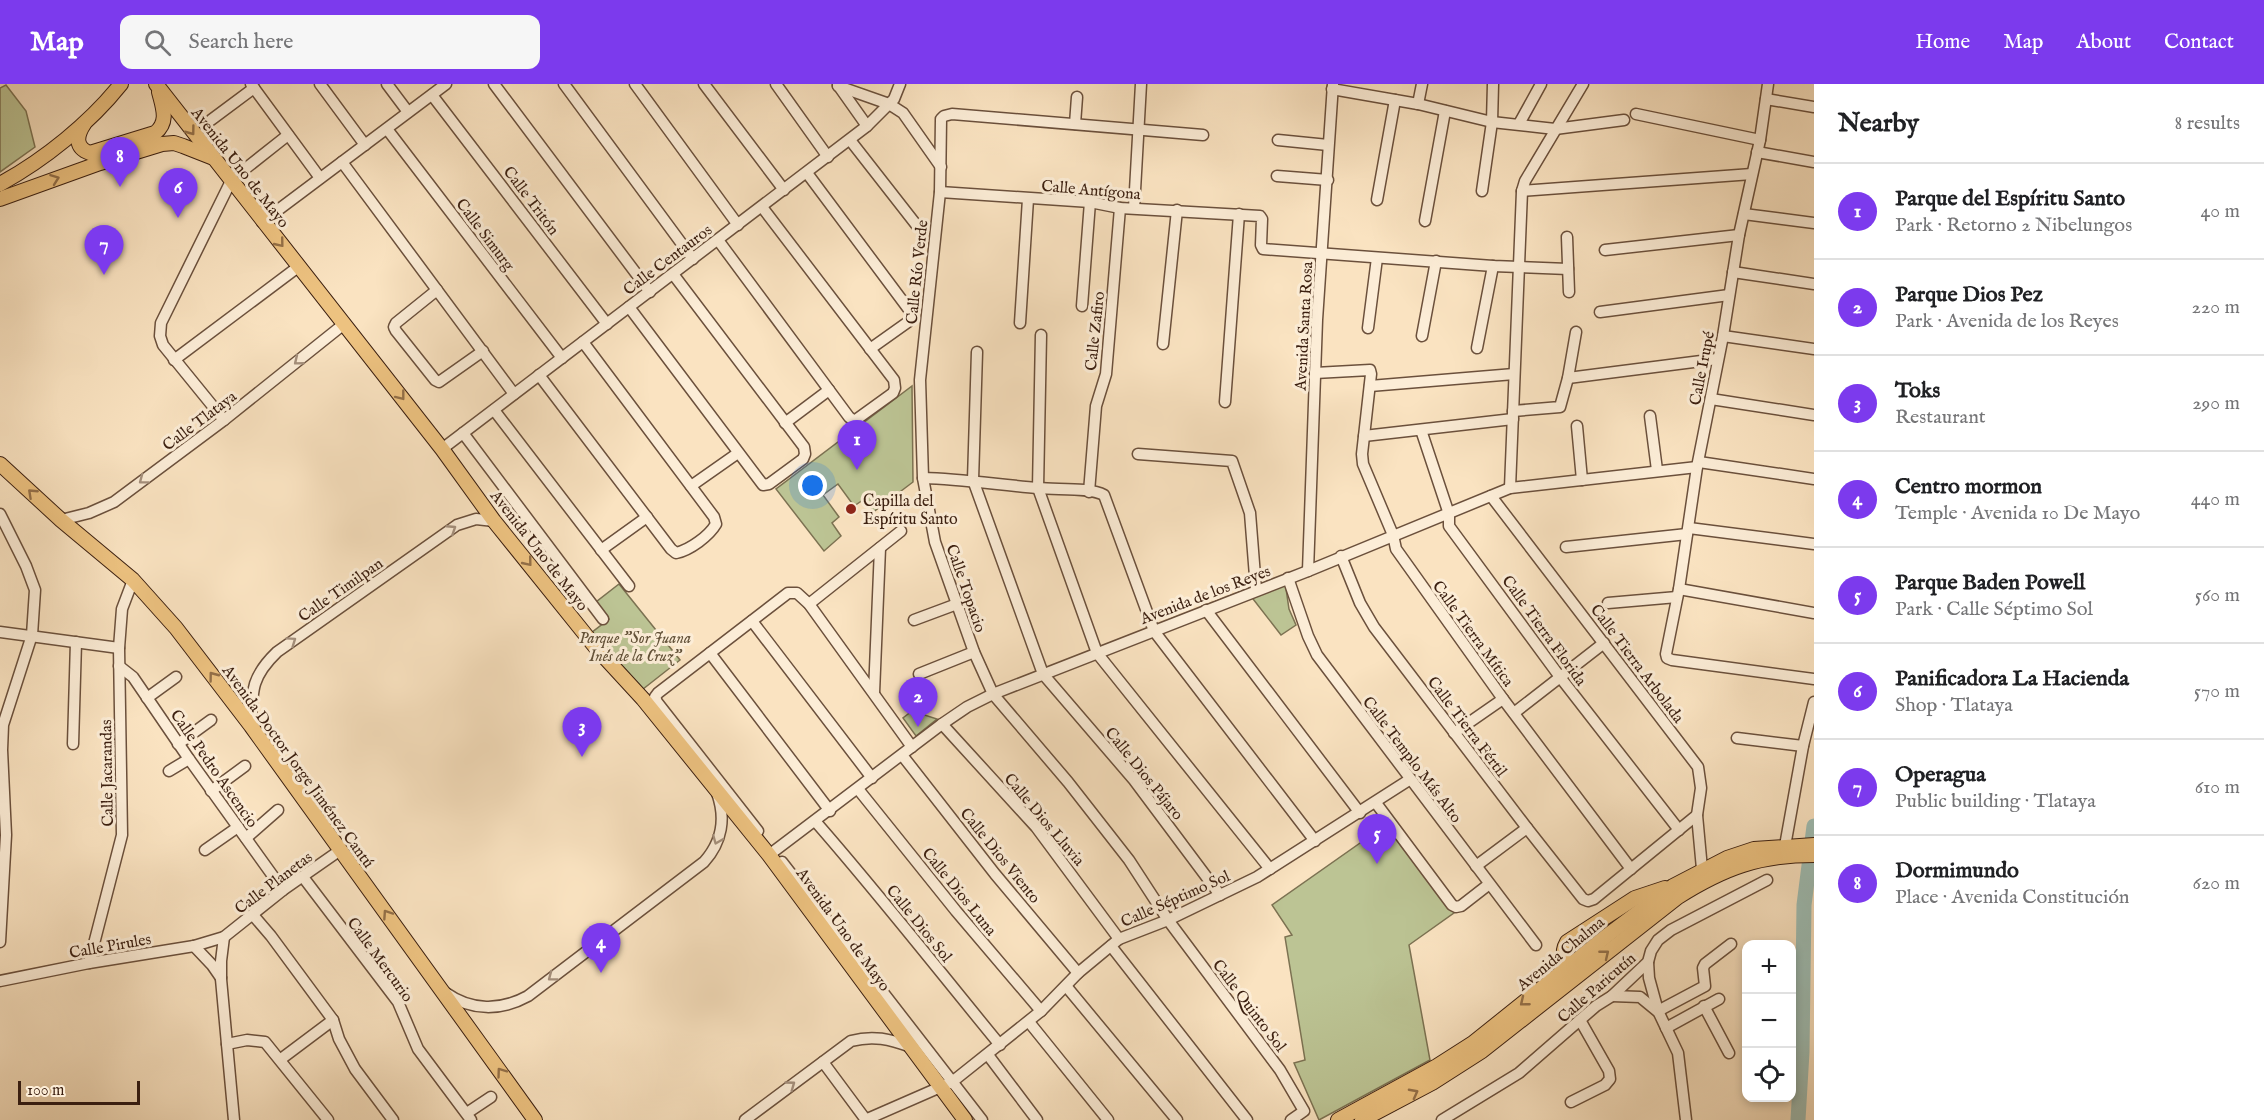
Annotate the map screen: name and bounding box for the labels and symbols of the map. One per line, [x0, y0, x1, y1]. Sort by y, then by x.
street label: Avenida Uno de Mayo [185, 103, 293, 233]
one-way arrow [184, 124, 195, 135]
pin: 8 [100, 138, 140, 187]
street label: Calle Tritón [498, 163, 563, 240]
pin: 6 [158, 168, 198, 218]
one-way arrow [49, 174, 60, 186]
street label: Calle Antígona [1040, 177, 1141, 205]
street label: Calle Simurg [451, 195, 518, 276]
street label: Calle Río Verde [903, 219, 933, 325]
street label: Calle Centauros [620, 221, 717, 300]
pin: 7 [84, 226, 124, 275]
one-way arrow [272, 237, 283, 248]
street label: Avenida Santa Rosa [1292, 261, 1318, 392]
street label: Calle Zafiro [1082, 290, 1110, 372]
street label: Calle Irupé [1686, 330, 1720, 407]
one-way arrow [294, 353, 305, 364]
street label: Calle Tlataya [159, 387, 241, 456]
one-way arrow [393, 390, 404, 401]
pin: 1 [838, 420, 876, 470]
your location [798, 471, 827, 500]
one-way arrow [139, 473, 150, 484]
street label: Avenida Uno de Mayo [484, 486, 592, 616]
one-way arrow [28, 489, 39, 500]
place label: Capilla del Espíritu Santo [863, 492, 958, 530]
marker: Capilla del Espíritu Santo [844, 502, 858, 516]
one-way arrow [445, 525, 456, 536]
street label: Calle Topacio [941, 542, 990, 636]
street label: Calle Timilpan [295, 554, 388, 627]
one-way arrow [520, 556, 531, 567]
street label: Avenida de los Reyes [1137, 562, 1274, 630]
street label: Calle Tierra Florida [1497, 572, 1590, 690]
street label: Calle Tierra Mítica [1427, 577, 1518, 691]
street label: Calle Tierra Arbolada [1585, 601, 1688, 728]
park label: Parque "Sor Juana Inés de la Cruz" [579, 629, 691, 667]
one-way arrow [286, 637, 297, 648]
street label: Avenida Doctor Jorge Jiménez Cantú [216, 661, 378, 873]
one-way arrow [209, 671, 220, 682]
street label: Calle Tierra Fértil [1422, 673, 1511, 782]
pin: 2 [898, 678, 938, 727]
street label: Calle Templo Más Alto [1357, 693, 1466, 828]
street label: Calle Pedro Ascencio [165, 706, 262, 832]
pin: 3 [562, 708, 602, 757]
street label: Calle Jacarandas [97, 719, 119, 827]
street label: Calle Dios Pájaro [1100, 724, 1187, 825]
street label: Calle Dios Lluvia [999, 770, 1088, 871]
street label: Calle Dios Viento [955, 804, 1044, 908]
pin: 5 [1358, 814, 1396, 864]
one-way arrow [712, 834, 724, 845]
street label: Calle Dios Luna [917, 844, 1000, 940]
street label: Calle Planetas [231, 848, 317, 919]
street label: Avenida Uno de Mayo [790, 864, 894, 996]
street label: Calle Séptimo Sol [1118, 867, 1234, 933]
street label: Calle Dios Sol [881, 882, 956, 967]
one-way arrow [383, 910, 394, 921]
street label: Avenida Chalma [1513, 913, 1609, 997]
street label: Calle Mercurio [342, 914, 417, 1007]
pin: 4 [582, 924, 620, 973]
street label: Calle Pirules [68, 930, 153, 964]
street label: Calle Paricutín [1554, 949, 1641, 1028]
one-way arrow [1598, 950, 1609, 961]
street label: Calle Quinto Sol [1207, 956, 1290, 1057]
one-way arrow [548, 970, 559, 981]
one-way arrow [1520, 995, 1531, 1006]
one-way arrow [497, 1068, 508, 1079]
scale bar [18, 1078, 140, 1106]
one-way arrow [785, 1081, 796, 1092]
one-way arrow [1407, 1089, 1418, 1100]

